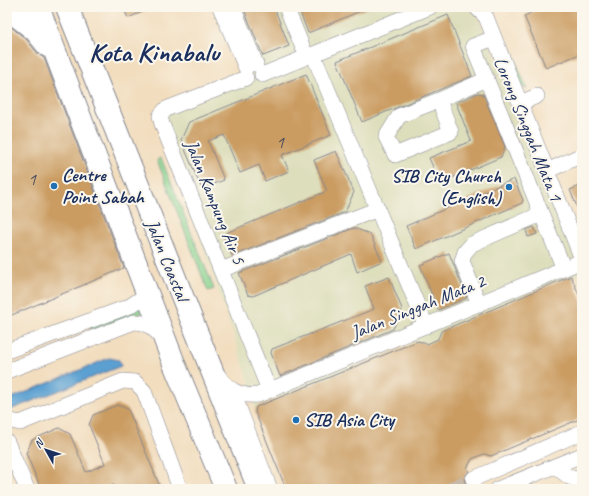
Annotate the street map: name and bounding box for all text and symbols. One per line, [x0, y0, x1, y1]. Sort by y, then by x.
district label: Kota Kinabalu [89, 35, 221, 69]
street label: Lorong Singgah Mata 1 [488, 53, 568, 206]
house number: 1 [276, 132, 285, 153]
street label: Jalan Kampung Air 5 [179, 135, 251, 269]
place label: Centre Point Sabah [62, 163, 145, 209]
place label: SIB City Church (English) [391, 164, 503, 210]
house number: 1 [28, 169, 37, 190]
marker: Centre Point Sabah [49, 181, 59, 191]
marker: SIB City Church (English) [504, 182, 514, 192]
street label: Jalan Coastal [139, 215, 196, 308]
street label: Jalan Singgah Mata 2 [346, 269, 490, 345]
place label: SIB Asia City [304, 408, 396, 432]
marker: SIB Asia City [291, 415, 301, 425]
north arrow [26, 430, 66, 470]
text: N [31, 435, 47, 451]

